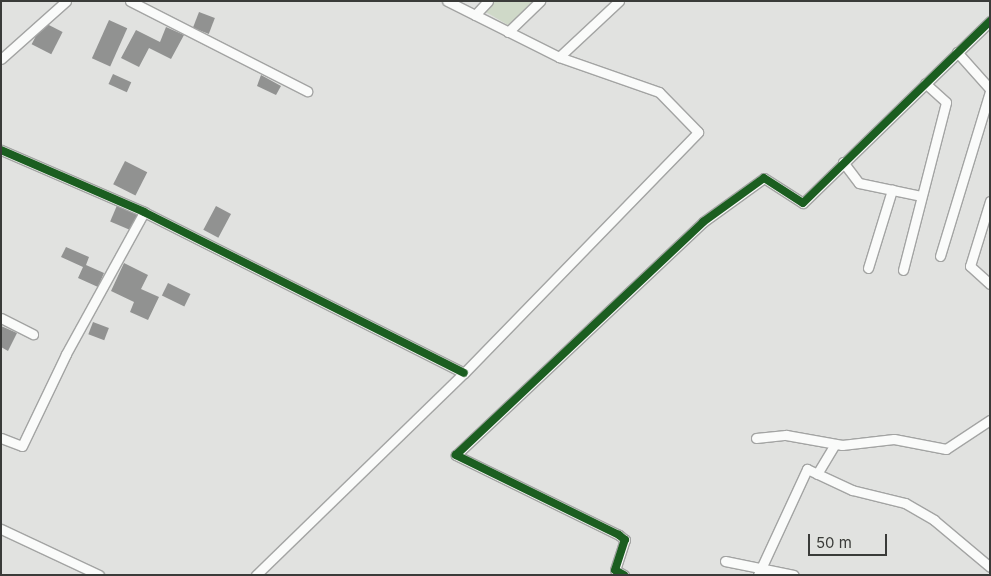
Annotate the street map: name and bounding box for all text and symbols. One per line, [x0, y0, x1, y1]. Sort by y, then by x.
scale bar [811, 524, 890, 556]
text: 50 m [816, 533, 852, 552]

